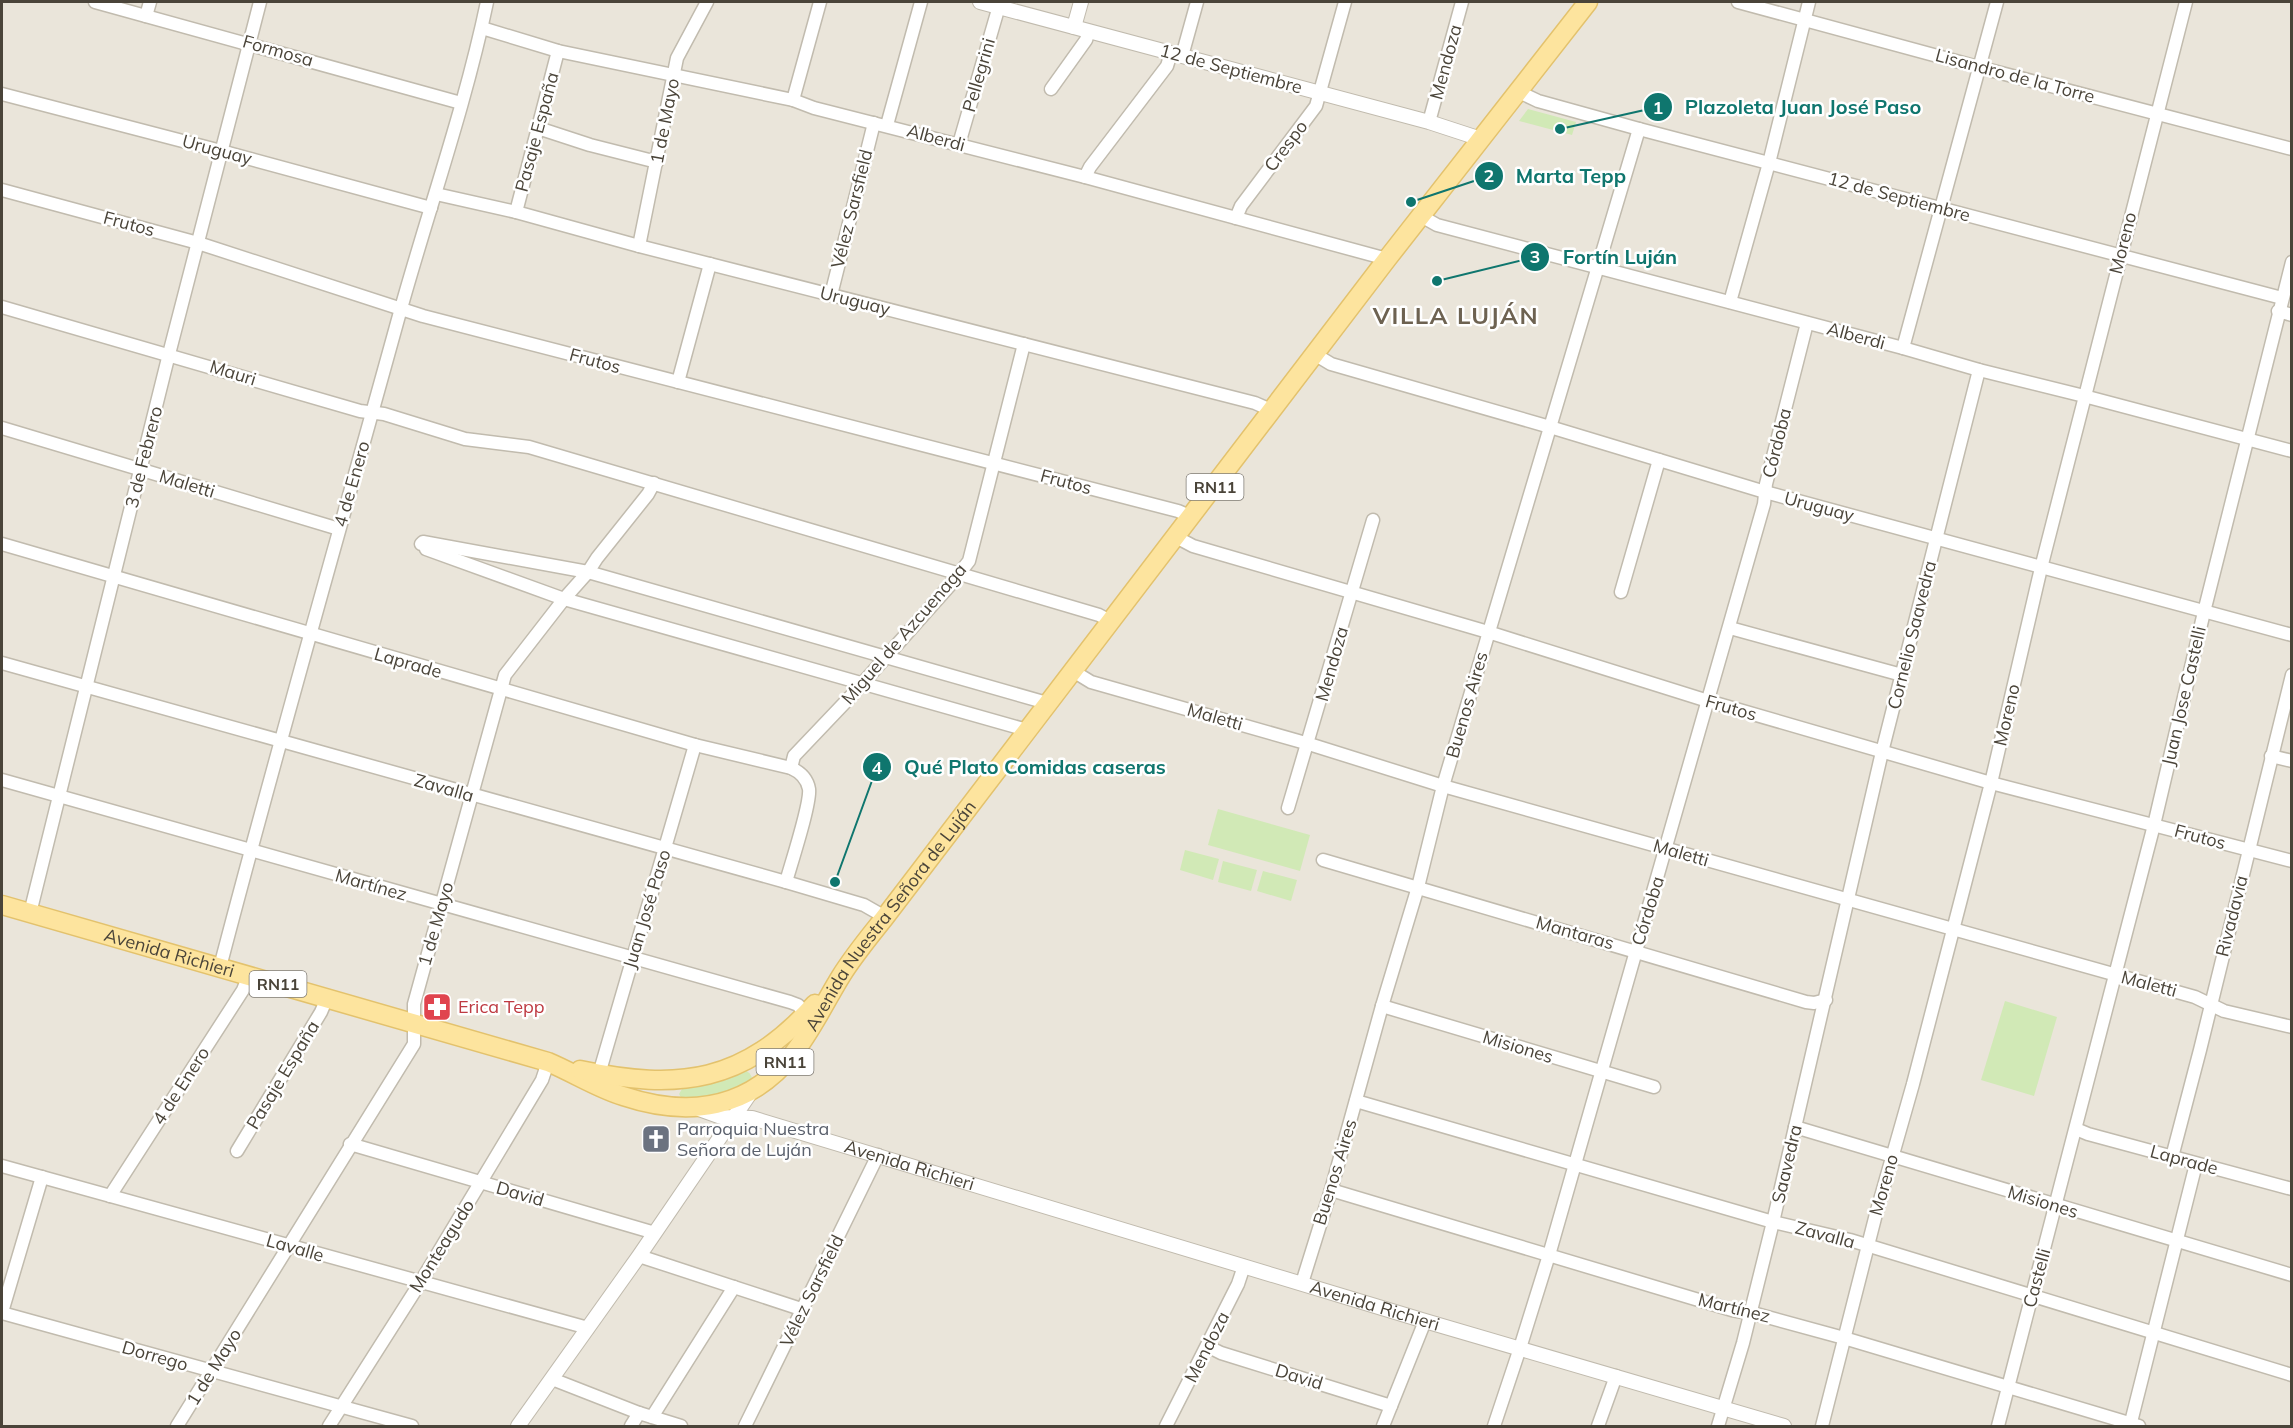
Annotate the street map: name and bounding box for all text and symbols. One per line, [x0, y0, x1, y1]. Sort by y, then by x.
street label: Mendoza [1424, 22, 1467, 102]
street label: Formosa [240, 29, 316, 72]
street label: Pellegrini [957, 35, 1000, 115]
street label: 12 de Septiembre [1157, 38, 1305, 99]
street label: Lisandro de la Torre [1933, 43, 2097, 108]
street label: Pasaje España [510, 70, 564, 194]
street label: 1 de Mayo [645, 76, 684, 166]
callout: Plazoleta Juan José Paso [1643, 88, 1933, 126]
text: Plazoleta Juan José Paso [1685, 94, 1921, 119]
text: 1 [1653, 96, 1663, 119]
street label: Crespo [1259, 115, 1312, 176]
street label: Alberdi [904, 119, 968, 156]
street label: Uruguay [180, 129, 255, 170]
street label: Vélez Sarsfield [826, 147, 877, 271]
callout: Marta Tepp [1474, 157, 1639, 195]
text: Marta Tepp [1516, 163, 1626, 188]
text: 2 [1484, 164, 1494, 187]
street label: 12 de Septiembre [1825, 166, 1973, 227]
street label: Frutos [101, 206, 157, 241]
street label: Moreno [2104, 210, 2141, 276]
callout: Fortín Luján [1520, 238, 1689, 276]
text: Fortín Luján [1563, 244, 1677, 269]
text: 3 [1530, 245, 1540, 268]
street label: Uruguay [818, 281, 893, 320]
district label: VILLA LUJÁN [1372, 300, 1539, 330]
street label: Alberdi [1824, 317, 1888, 354]
street label: Frutos [567, 343, 623, 378]
street label: Mauri [207, 355, 259, 390]
street label: 3 de Febrero [120, 404, 167, 510]
street label: Córdoba [1757, 406, 1796, 480]
street label: 4 de Enero [328, 438, 375, 530]
street label: Maletti [157, 464, 218, 503]
street label: Frutos [1038, 464, 1094, 499]
road number: RN11 [1186, 474, 1244, 500]
street label: Uruguay [1782, 486, 1857, 527]
street label: Miguel de Azcuenaga [836, 558, 971, 709]
street label: Cornelio Saavedra [1882, 558, 1941, 712]
street label: Mendoza [1310, 624, 1353, 704]
street label: Juan Jose Castelli [2156, 624, 2211, 768]
street label: Laprade [372, 642, 445, 683]
street label: Buenos Aires [1440, 649, 1493, 761]
street label: Moreno [1988, 682, 2025, 748]
street label: Frutos [1703, 689, 1759, 726]
street label: Maletti [1185, 698, 1246, 735]
callout: Qué Plato Comidas caseras [862, 748, 1178, 786]
text: Qué Plato Comidas caseras [904, 754, 1166, 779]
text: 4 [872, 756, 883, 779]
street label: Zavalla [412, 768, 477, 807]
street label: Avenida Nuestra Señora de Luján [800, 796, 981, 1035]
street label: Frutos [2172, 819, 2228, 854]
street label: Maletti [1651, 834, 1712, 871]
street label: Juan José Paso [618, 847, 676, 971]
street label: Martínez [333, 863, 410, 906]
street label: Rivadavia [2210, 873, 2253, 959]
street label: Córdoba [1626, 874, 1669, 948]
street label: 1 de Mayo [413, 879, 459, 969]
street label: Mantaras [1533, 910, 1617, 955]
street label: Avenida Richieri [102, 923, 237, 982]
street label: Maletti [2119, 965, 2180, 1002]
road number: RN11 [250, 971, 306, 997]
pharmacy icon: Erica Tepp [421, 991, 453, 1023]
place label: Erica Tepp [458, 995, 545, 1018]
street label: Pasaje España [241, 1016, 324, 1133]
street label: Misiones [1480, 1025, 1556, 1068]
street label: 4 de Enero [147, 1042, 214, 1129]
road number: RN11 [756, 1049, 814, 1075]
street label: Buenos Aires [1308, 1116, 1362, 1228]
place label: Parroquia Nuestra Señora de Luján [677, 1117, 829, 1161]
street label: Saavedra [1766, 1122, 1807, 1205]
church icon: Parroquia Nuestra Señora de Luján [640, 1123, 672, 1155]
street label: Avenida Richieri [842, 1135, 977, 1195]
street label: Laprade [2148, 1139, 2221, 1180]
street label: Moreno [1864, 1152, 1903, 1218]
street label: David [494, 1176, 547, 1211]
street label: Misiones [2005, 1180, 2081, 1223]
street label: Monteagudo [404, 1195, 479, 1297]
street label: Zavalla [1793, 1216, 1857, 1253]
street label: Lavalle [264, 1228, 327, 1267]
street label: Vélez Sarsfield [774, 1231, 849, 1351]
street label: Castelli [2018, 1246, 2055, 1310]
street label: Avenida Richieri [1307, 1275, 1442, 1336]
street label: Martínez [1696, 1287, 1773, 1328]
street label: Mendoza [1179, 1307, 1234, 1386]
street label: 1 de Mayo [181, 1324, 246, 1410]
street label: Dorrego [119, 1335, 191, 1376]
street label: David [1272, 1358, 1326, 1395]

